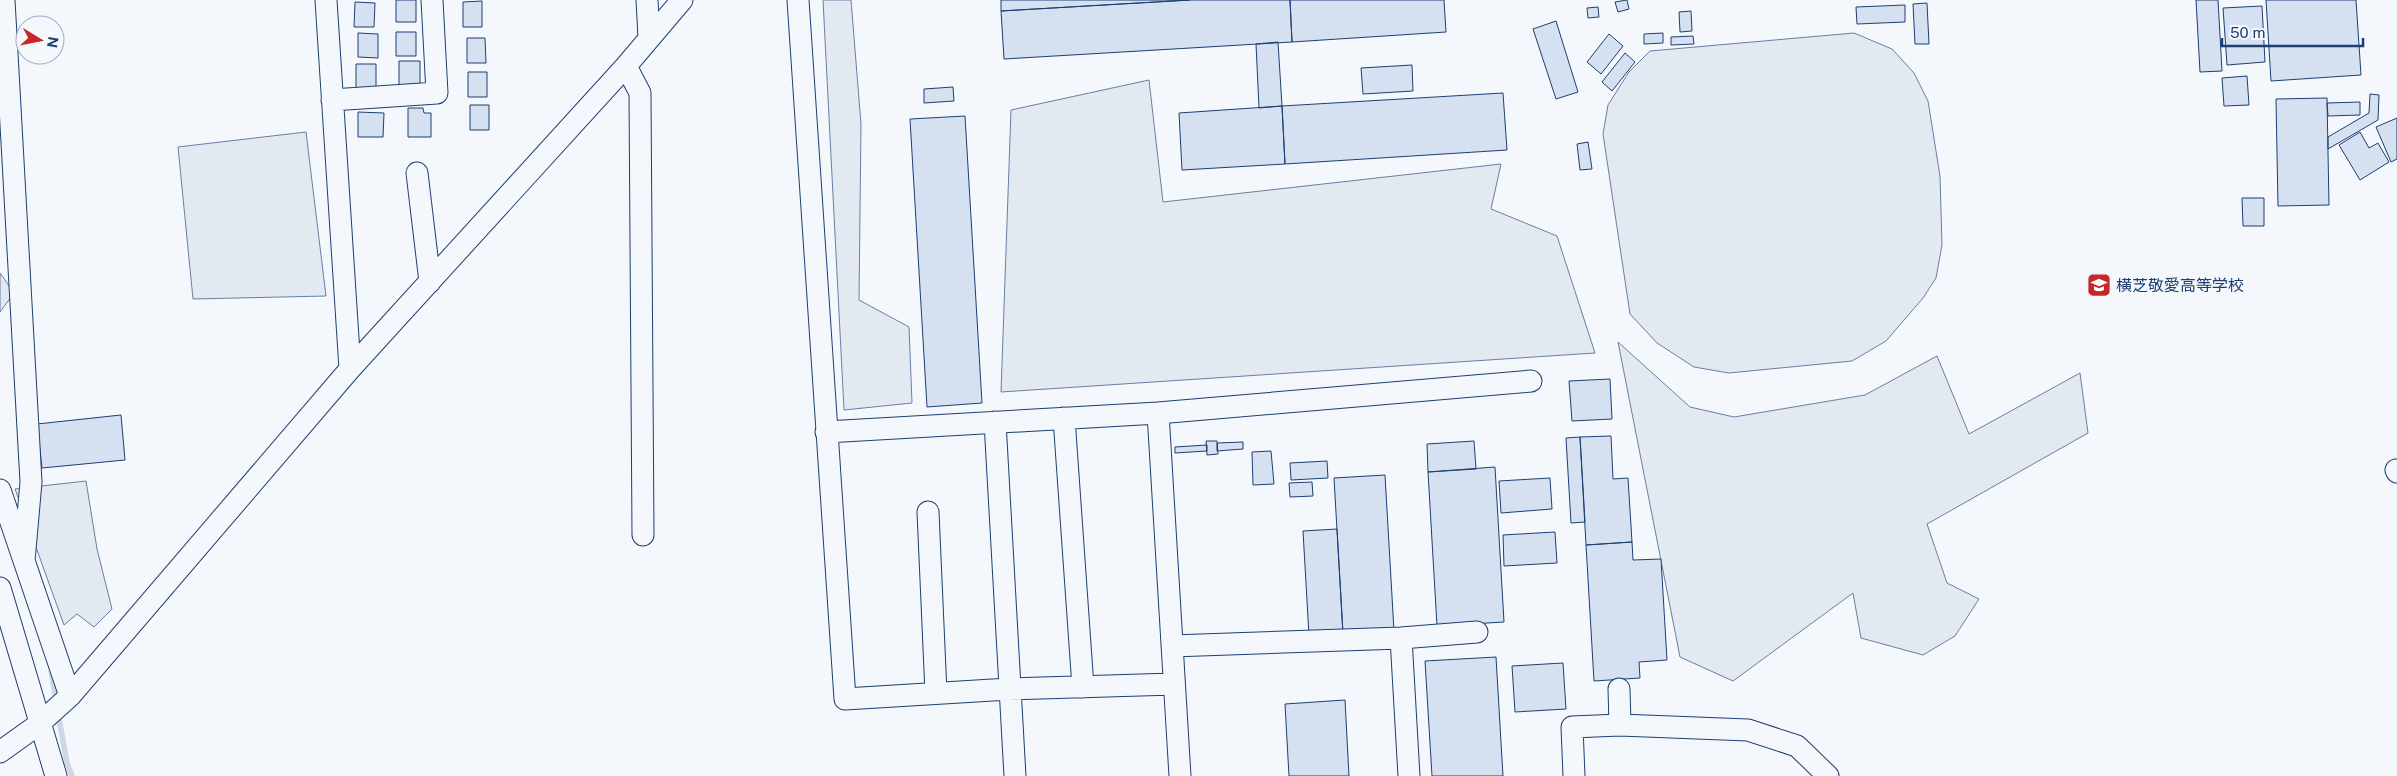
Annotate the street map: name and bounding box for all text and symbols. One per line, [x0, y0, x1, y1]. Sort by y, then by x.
north arrow [15, 15, 65, 65]
scale bar [2222, 15, 2363, 47]
text: 50 m [2230, 24, 2265, 41]
text: N [44, 35, 62, 49]
school or university icon: 横芝敬愛高等学校 [2086, 272, 2112, 298]
place label: 横芝敬愛高等学校 [2116, 276, 2244, 295]

